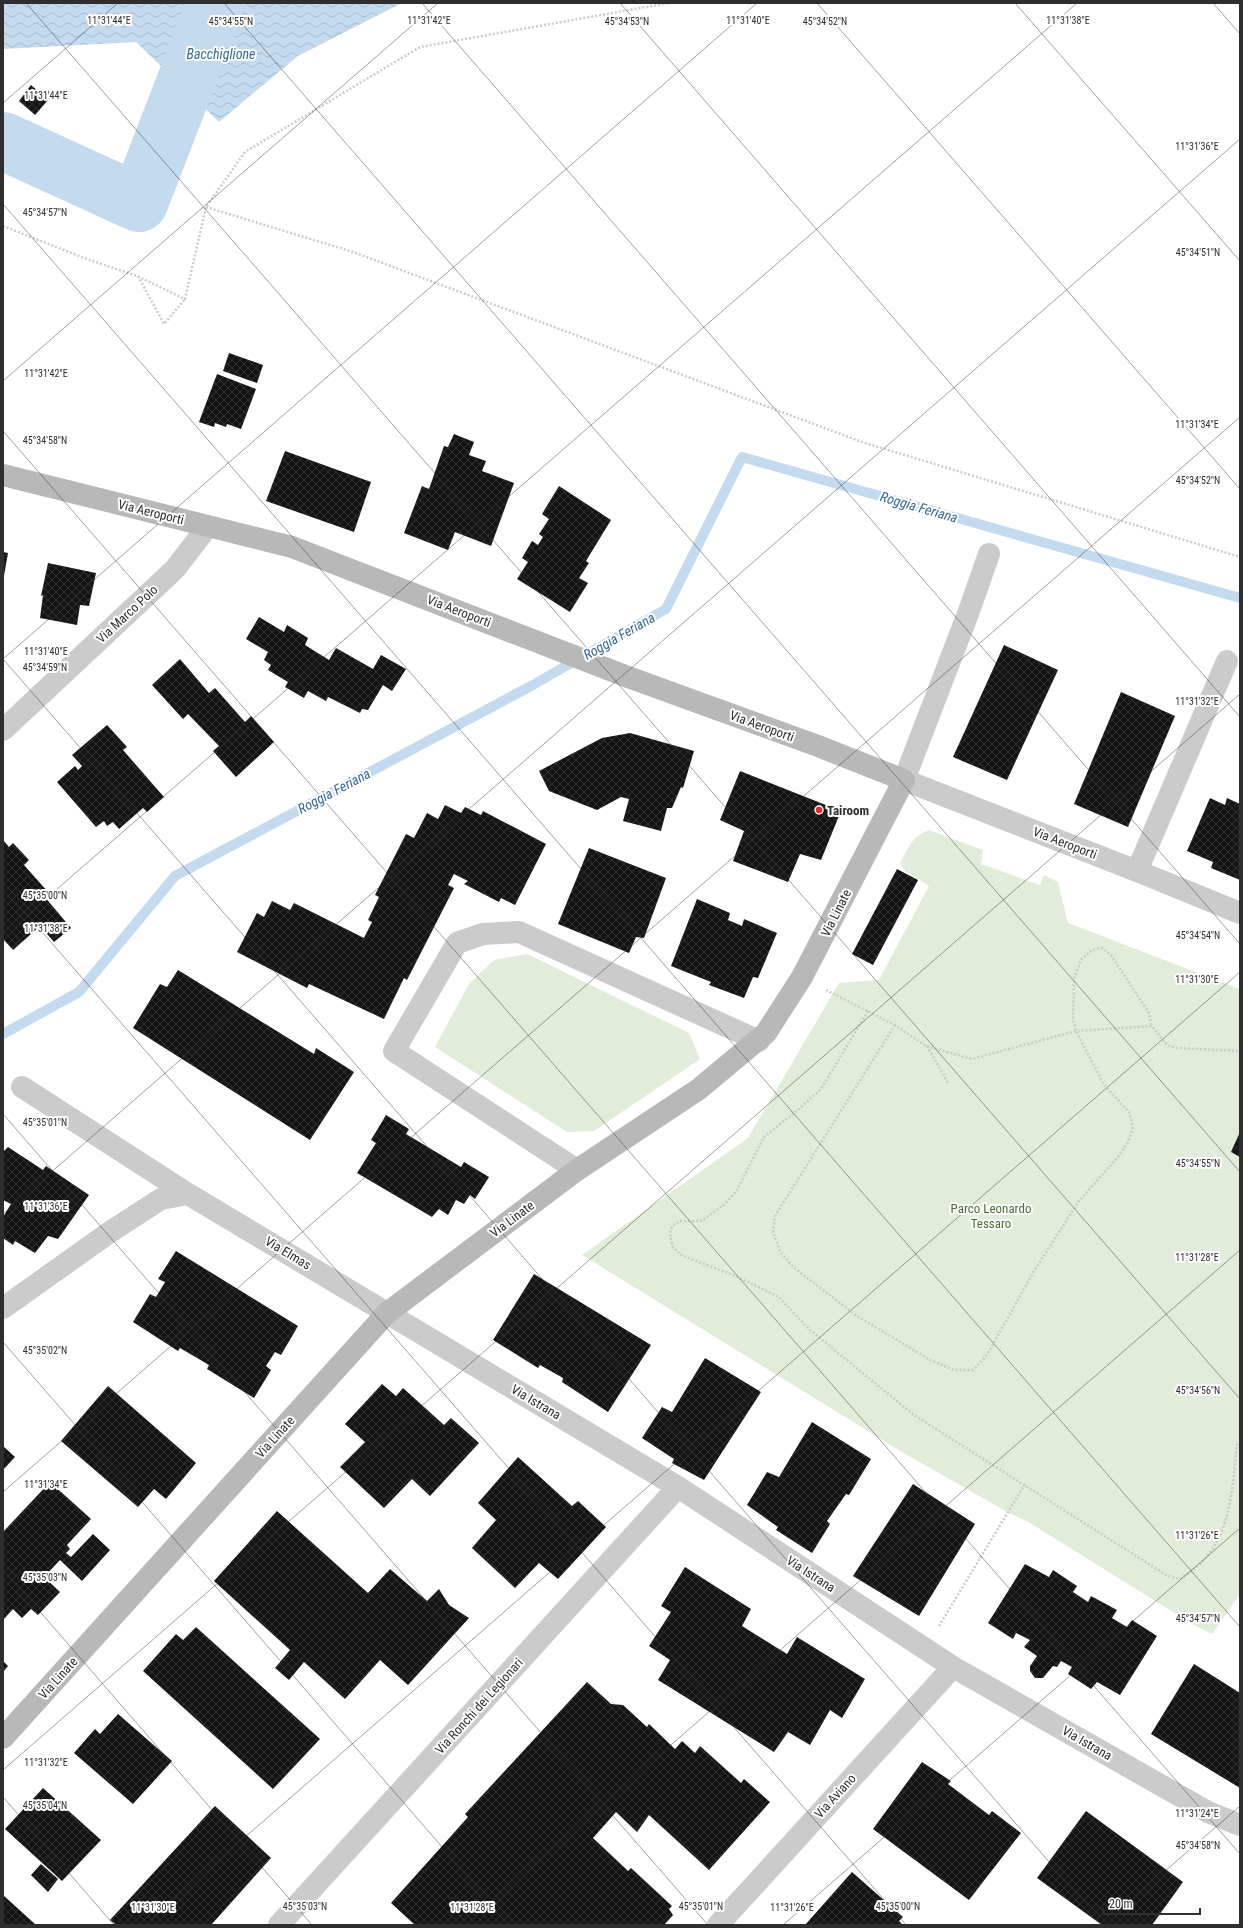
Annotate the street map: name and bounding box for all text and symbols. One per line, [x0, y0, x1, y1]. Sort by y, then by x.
text: 11°31'44"E [87, 15, 131, 26]
text: 11°31'42"E [407, 15, 451, 26]
text: 11°31'40"E [726, 15, 770, 26]
text: 11°31'38"E [1046, 15, 1090, 26]
text: 45°34'55"N [209, 16, 253, 27]
text: 45°34'53"N [605, 16, 649, 27]
text: 45°34'52"N [803, 16, 847, 27]
water label: Bacchiglione [187, 46, 255, 62]
text: 11°31'44"E [24, 90, 68, 101]
text: 11°31'36"E [1175, 141, 1219, 152]
text: 45°34'57"N [23, 207, 67, 218]
text: 45°34'51"N [1176, 247, 1220, 258]
text: 11°31'42"E [24, 368, 68, 379]
text: 11°31'34"E [1175, 419, 1219, 430]
text: 45°34'58"N [23, 435, 67, 446]
text: 45°34'52"N [1176, 475, 1220, 486]
water label: Roggia Feriana [878, 488, 960, 526]
street label: Via Aeroporti [116, 497, 186, 527]
street label: Via Marco Polo [93, 582, 161, 646]
street label: Via Aeroporti [425, 592, 493, 630]
water label: Roggia Feriana [580, 609, 658, 663]
text: 11°31'40"E [24, 646, 68, 657]
text: 45°34'59"N [23, 662, 67, 673]
text: 11°31'32"E [1175, 696, 1219, 707]
street label: Via Aeroporti [728, 707, 796, 745]
water label: Roggia Feriana [295, 765, 373, 817]
place label: Tairoom [827, 803, 869, 818]
marker: Tairoom [814, 805, 824, 815]
street label: Via Aeroporti [1031, 824, 1099, 862]
street label: Via Linate [818, 887, 854, 939]
text: 45°35'00"N [23, 890, 67, 901]
text: 11°31'38"E [24, 923, 68, 934]
text: 45°34'54"N [1176, 930, 1220, 941]
text: 11°31'30"E [1175, 974, 1219, 985]
text: 45°35'01"N [23, 1117, 67, 1128]
text: 45°34'55"N [1176, 1158, 1220, 1169]
street label: Via Linate [487, 1198, 537, 1240]
text: 11°31'36"E [24, 1201, 68, 1212]
park label: Parco Leonardo Tessaro [951, 1201, 1031, 1231]
street label: Via Elmas [262, 1233, 314, 1273]
text: 11°31'28"E [1175, 1252, 1219, 1263]
text: 45°35'02"N [23, 1345, 67, 1356]
street label: Via Istrana [509, 1381, 563, 1423]
text: 45°34'56"N [1176, 1385, 1220, 1396]
street label: Via Linate [252, 1413, 298, 1461]
text: 11°31'34"E [24, 1479, 68, 1490]
text: 11°31'26"E [1175, 1530, 1219, 1541]
street label: Via Istrana [784, 1553, 838, 1595]
text: 45°35'03"N [23, 1572, 67, 1583]
text: 45°34'57"N [1176, 1613, 1220, 1624]
street label: Via Linate [35, 1654, 81, 1702]
street label: Via Ronchi dei Legionari [432, 1655, 526, 1757]
street label: Via Istrana [1059, 1723, 1115, 1763]
text: 11°31'32"E [24, 1757, 68, 1768]
street label: Via Aviano [811, 1771, 859, 1821]
text: 45°35'04"N [23, 1800, 67, 1811]
text: 11°31'24"E [1175, 1808, 1219, 1819]
text: 45°34'58"N [1176, 1840, 1220, 1851]
scale bar [1103, 1890, 1200, 1916]
text: 20 m [1109, 1897, 1133, 1911]
text: 45°35'03"N [283, 1901, 327, 1912]
text: 45°35'01"N [679, 1901, 723, 1912]
text: 45°35'00"N [876, 1901, 920, 1912]
text: 11°31'30"E [131, 1902, 175, 1913]
text: 11°31'28"E [450, 1902, 494, 1913]
text: 11°31'26"E [770, 1902, 814, 1913]

